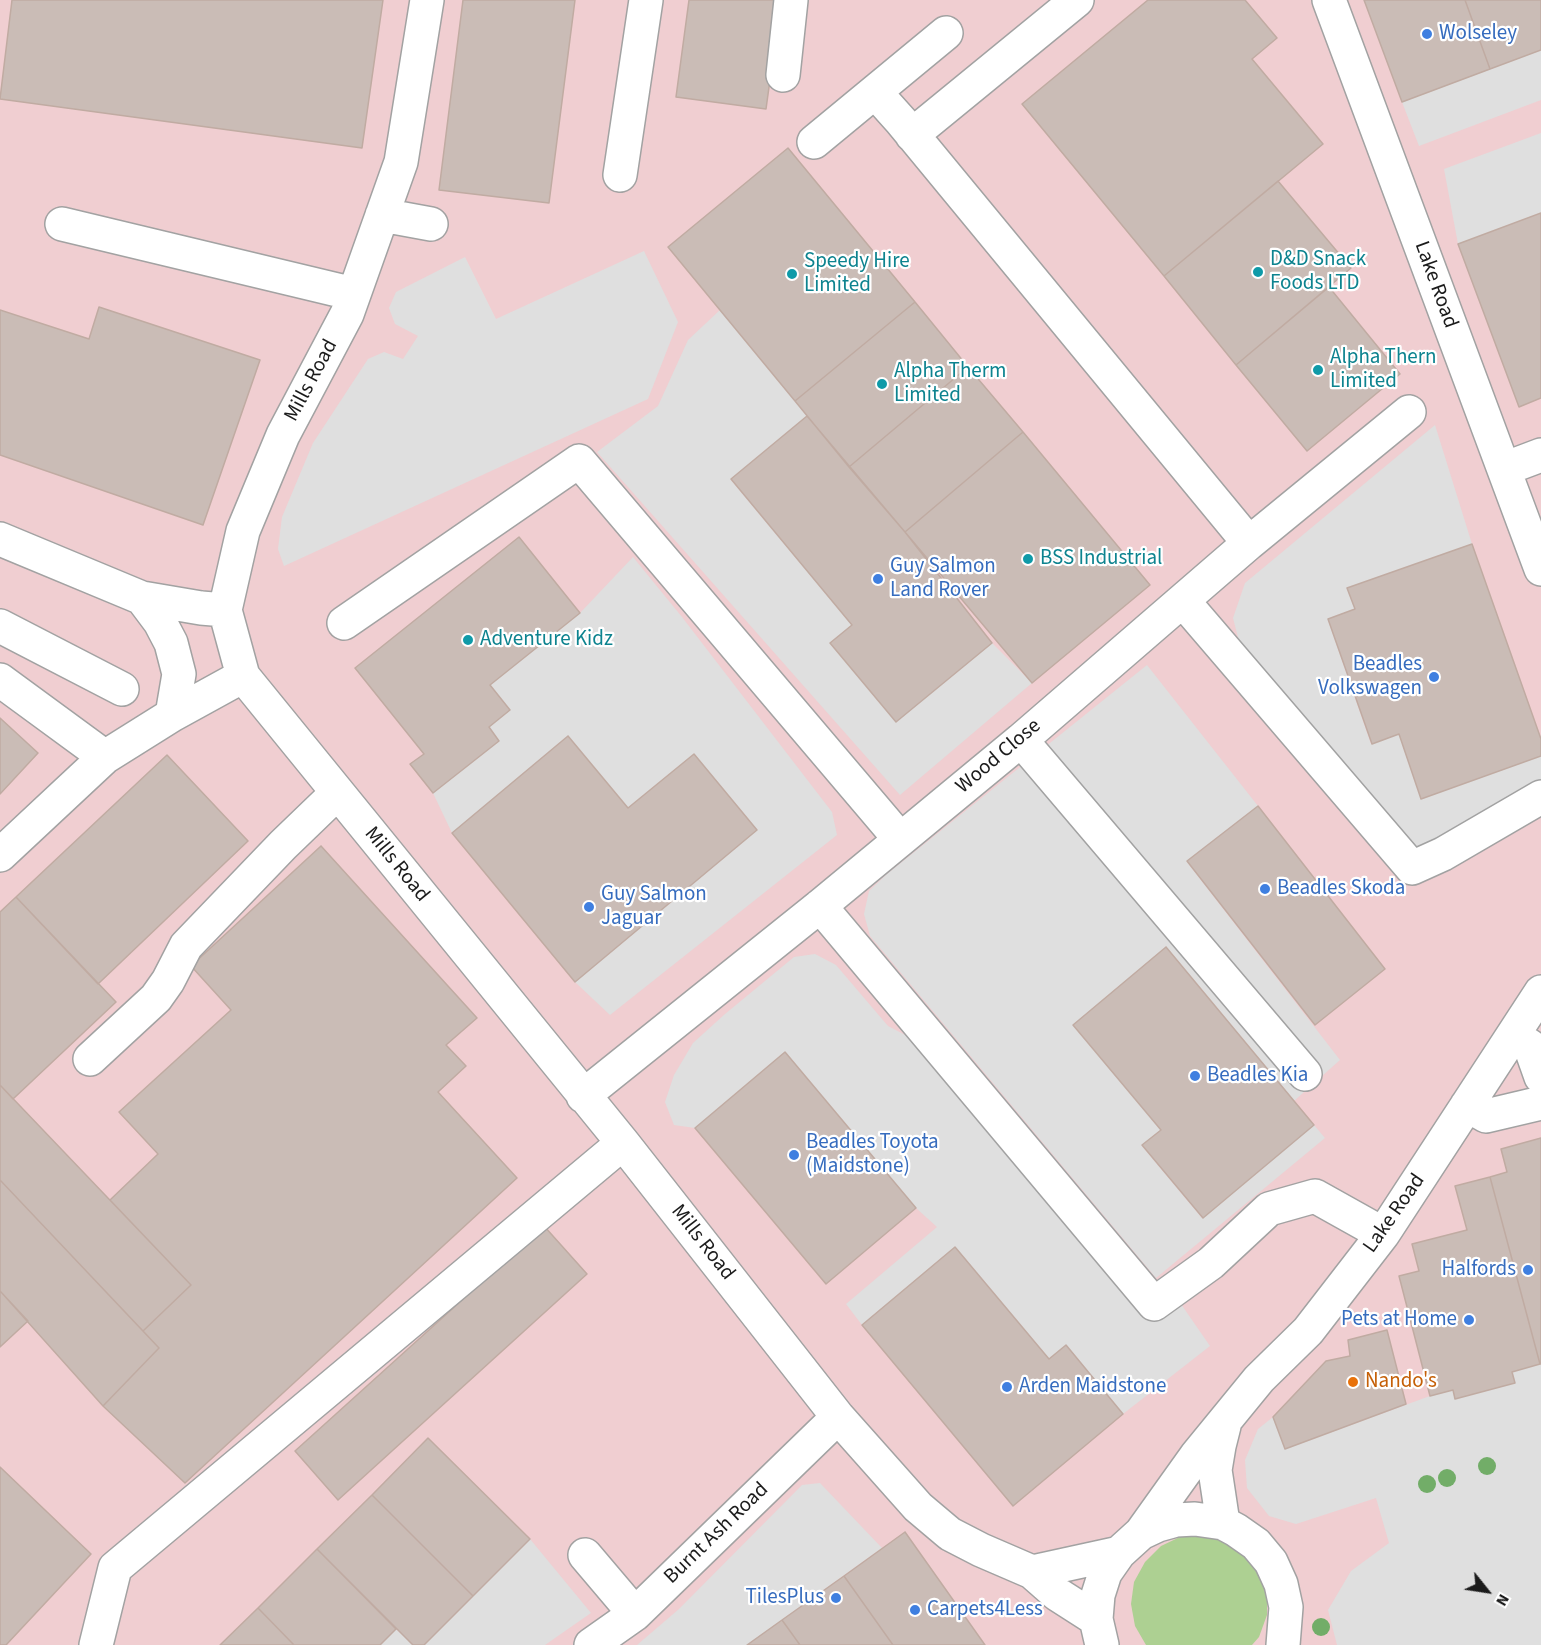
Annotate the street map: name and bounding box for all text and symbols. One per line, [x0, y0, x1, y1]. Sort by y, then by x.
place label: Wolseley [1439, 21, 1517, 47]
marker: Wolseley [1420, 27, 1434, 41]
street label: Lake Road [1408, 238, 1462, 332]
place label: D&D Snack Foods LTD [1270, 247, 1366, 297]
place label: Speedy Hire Limited [804, 249, 910, 299]
marker: D&D Snack Foods LTD [1251, 265, 1265, 279]
marker: Speedy Hire Limited [785, 267, 799, 281]
street label: Mills Road [280, 336, 344, 426]
place label: Alpha Thern Limited [1330, 345, 1436, 395]
place label: Alpha Therm Limited [894, 359, 1006, 409]
marker: Alpha Thern Limited [1311, 363, 1325, 377]
marker: Alpha Therm Limited [875, 377, 889, 391]
place label: BSS Industrial [1040, 546, 1162, 572]
marker: BSS Industrial [1021, 552, 1035, 566]
place label: Guy Salmon Land Rover [890, 554, 996, 604]
marker: Guy Salmon Land Rover [871, 572, 885, 586]
place label: Adventure Kidz [480, 627, 613, 653]
marker: Adventure Kidz [461, 633, 475, 647]
place label: Beadles Volkswagen [1318, 652, 1422, 702]
marker: Beadles Volkswagen [1427, 670, 1441, 684]
street label: Wood Close [951, 714, 1047, 800]
street label: Mills Road [358, 822, 434, 908]
place label: Beadles Skoda [1277, 876, 1405, 902]
place label: Guy Salmon Jaguar [601, 882, 707, 932]
marker: Beadles Skoda [1258, 882, 1272, 896]
marker: Guy Salmon Jaguar [582, 900, 596, 914]
place label: Beadles Kia [1207, 1063, 1308, 1089]
marker: Beadles Kia [1188, 1069, 1202, 1083]
place label: Beadles Toyota (Maidstone) [806, 1130, 939, 1180]
marker: Beadles Toyota (Maidstone) [787, 1148, 801, 1162]
street label: Lake Road [1359, 1170, 1431, 1258]
street label: Mills Road [665, 1200, 739, 1286]
place label: Halfords [1442, 1257, 1516, 1283]
marker: Halfords [1521, 1263, 1535, 1277]
place label: Pets at Home [1341, 1307, 1457, 1333]
marker: Pets at Home [1462, 1313, 1476, 1327]
place label: Nando's [1365, 1369, 1437, 1395]
place label: Arden Maidstone [1019, 1374, 1166, 1400]
marker: Nando's [1346, 1375, 1360, 1389]
marker: Arden Maidstone [1000, 1380, 1014, 1394]
street label: Burnt Ash Road [660, 1478, 774, 1590]
north arrow [1457, 1561, 1517, 1621]
place label: TilesPlus [746, 1585, 824, 1611]
text: N [1490, 1590, 1515, 1610]
marker: TilesPlus [829, 1591, 843, 1605]
place label: Carpets4Less [927, 1597, 1043, 1623]
marker: Carpets4Less [908, 1603, 922, 1617]

